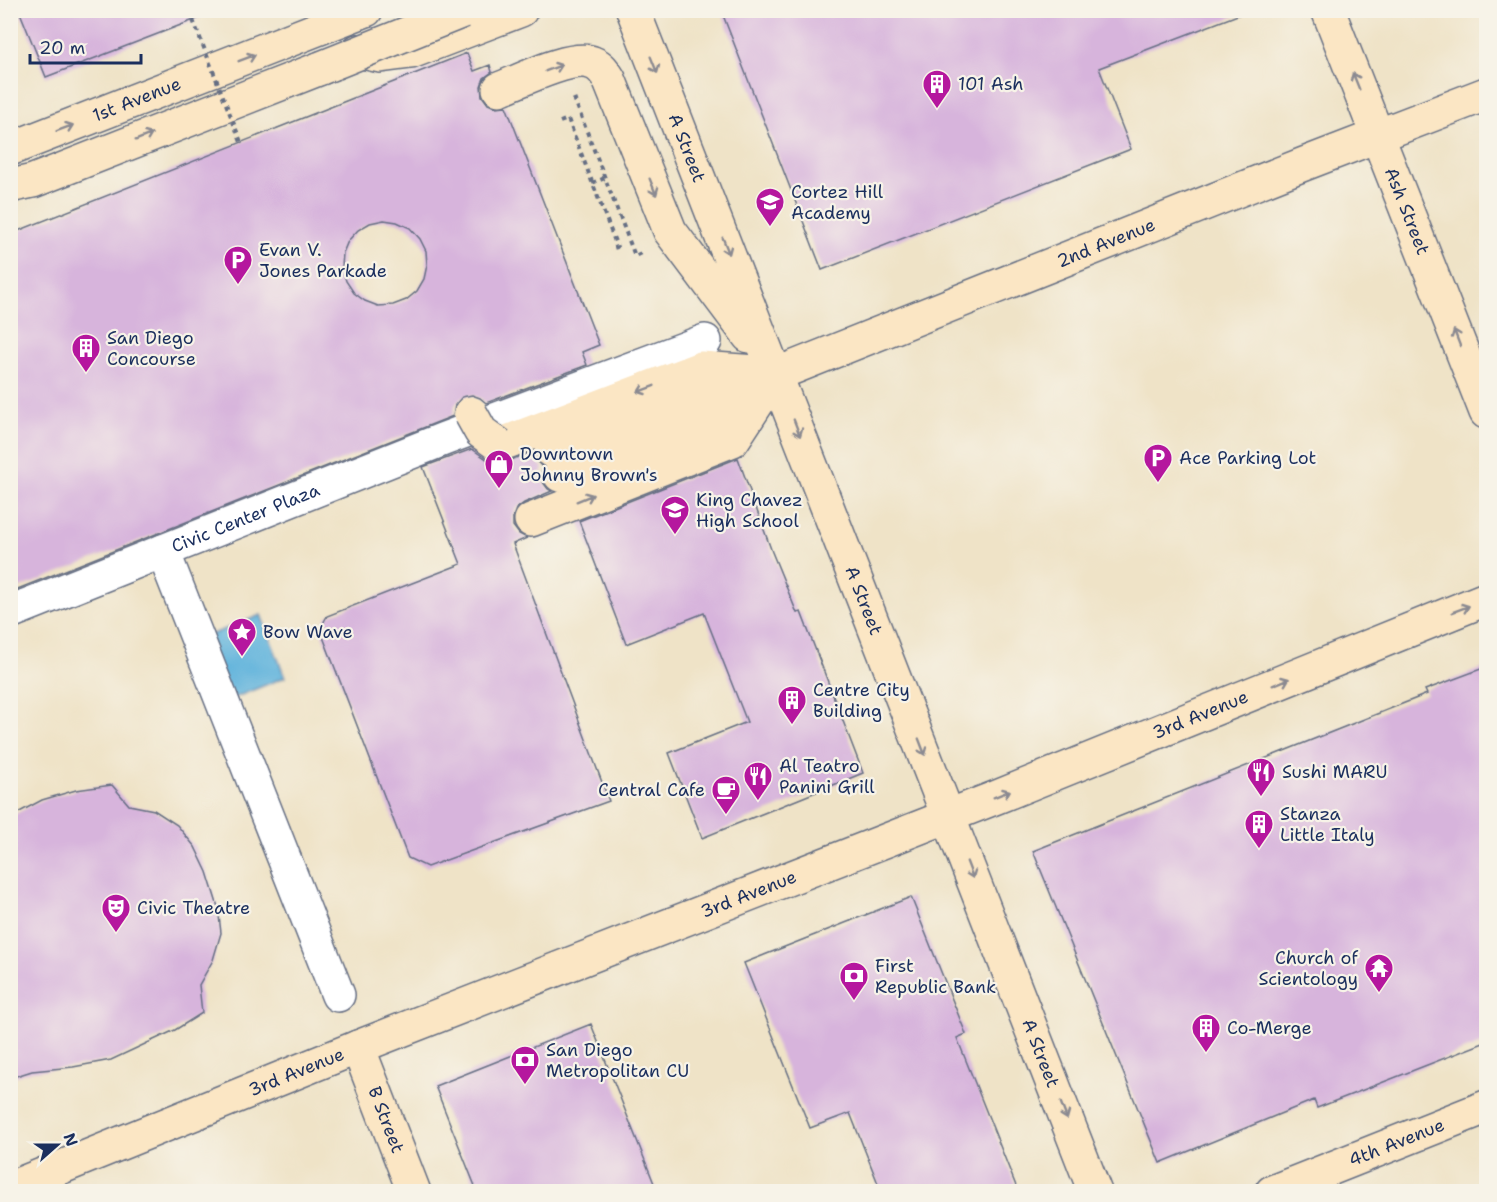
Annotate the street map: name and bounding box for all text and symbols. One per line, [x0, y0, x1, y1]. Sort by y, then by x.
scale bar [30, 27, 141, 65]
text: 20 m [39, 36, 85, 60]
one-way arrow [237, 52, 256, 63]
one-way arrow [649, 55, 660, 74]
one-way arrow [544, 62, 562, 73]
building icon: 101 Ash [921, 68, 953, 110]
street label: 1st Avenue [89, 71, 184, 128]
place label: 101 Ash [958, 72, 1024, 96]
one-way arrow [1350, 73, 1361, 91]
street label: A Street [663, 110, 711, 186]
one-way arrow [55, 122, 74, 133]
one-way arrow [134, 131, 153, 142]
street label: Ash Street [1379, 164, 1435, 258]
one-way arrow [648, 177, 659, 196]
place label: Cortez Hill Academy [791, 180, 884, 225]
school or university icon: Cortez Hill Academy [754, 186, 786, 228]
street label: 2nd Avenue [1053, 213, 1159, 273]
one-way arrow [721, 236, 732, 255]
place label: Evan V. Jones Parkade [259, 238, 387, 283]
parking icon: Evan V. Jones Parkade [222, 244, 254, 286]
place label: San Diego Concourse [107, 326, 196, 371]
one-way arrow [1451, 330, 1462, 348]
building icon: San Diego Concourse [70, 332, 102, 374]
one-way arrow [637, 384, 656, 395]
one-way arrow [793, 419, 804, 437]
place label: Downtown Johnny Brown's [520, 442, 658, 487]
parking icon: Ace Parking Lot [1142, 442, 1174, 484]
place label: Ace Parking Lot [1179, 446, 1317, 470]
shop icon: Downtown Johnny Brown's [483, 448, 515, 490]
street label: Civic Center Plaza [168, 478, 323, 558]
place label: King Chavez High School [696, 488, 803, 533]
one-way arrow [576, 492, 594, 503]
school or university icon: King Chavez High School [659, 494, 691, 536]
street label: A Street [839, 563, 888, 639]
one-way arrow [1452, 603, 1470, 614]
place icon: Bow Wave [226, 616, 258, 658]
place label: Bow Wave [263, 620, 353, 644]
one-way arrow [1271, 676, 1289, 687]
place label: Centre City Building [813, 678, 910, 723]
building icon: Centre City Building [776, 684, 808, 726]
street label: 3rd Avenue [1149, 685, 1252, 745]
one-way arrow [917, 737, 928, 756]
place label: Al Teatro Panini Grill [779, 754, 875, 799]
restaurant icon: Sushi MARU [1245, 756, 1277, 798]
restaurant icon: Al Teatro Panini Grill [742, 760, 774, 802]
place label: Sushi MARU [1282, 760, 1388, 784]
cafe icon: Central Cafe [710, 774, 742, 816]
place label: Central Cafe [598, 778, 705, 802]
one-way arrow [993, 788, 1011, 799]
place label: Stanza Little Italy [1280, 802, 1375, 847]
building icon: Stanza Little Italy [1243, 808, 1275, 850]
one-way arrow [965, 861, 976, 879]
street label: 3rd Avenue [697, 865, 800, 924]
theatre icon: Civic Theatre [100, 892, 132, 934]
place label: Civic Theatre [137, 896, 250, 920]
place label: Church of Scientology [1259, 946, 1358, 991]
temple icon: Church of Scientology [1363, 952, 1395, 994]
place label: First Republic Bank [875, 954, 996, 999]
bank icon: First Republic Bank [838, 960, 870, 1002]
building icon: Co-Merge [1190, 1012, 1222, 1054]
street label: A Street [1016, 1015, 1065, 1091]
place label: Co-Merge [1227, 1016, 1312, 1040]
place label: San Diego Metropolitan CU [546, 1038, 689, 1083]
street label: 3rd Avenue [245, 1042, 348, 1102]
bank icon: San Diego Metropolitan CU [509, 1044, 541, 1086]
street label: B Street [362, 1083, 410, 1157]
one-way arrow [1059, 1101, 1070, 1119]
street label: 4th Avenue [1345, 1113, 1448, 1172]
north arrow [27, 1115, 87, 1175]
text: N [58, 1130, 83, 1149]

